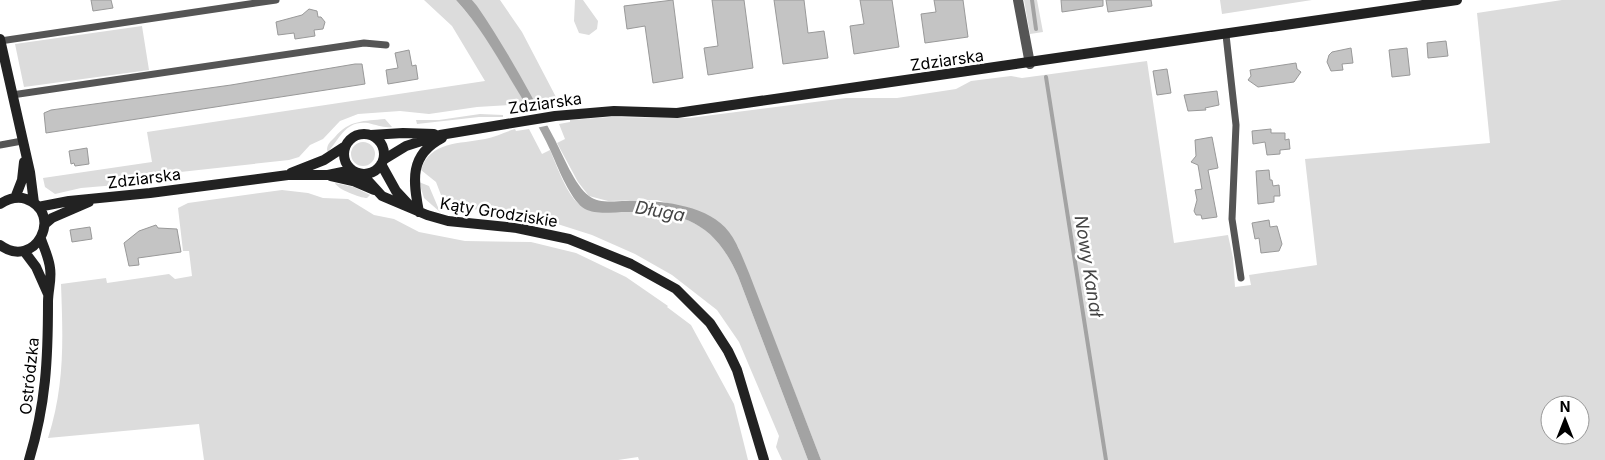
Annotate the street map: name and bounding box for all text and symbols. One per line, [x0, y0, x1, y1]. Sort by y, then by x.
street label: Zdziarska [909, 45, 985, 75]
street label: Zdziarska [507, 88, 583, 118]
street label: Zdziarska [106, 164, 182, 192]
street label: Kąty Grodziskie [439, 193, 559, 231]
water label: Długa [634, 196, 686, 226]
water label: Nowy Kanał [1071, 214, 1108, 320]
street label: Ostródzka [15, 336, 43, 416]
north arrow [1540, 395, 1590, 445]
text: N [1560, 398, 1570, 415]

